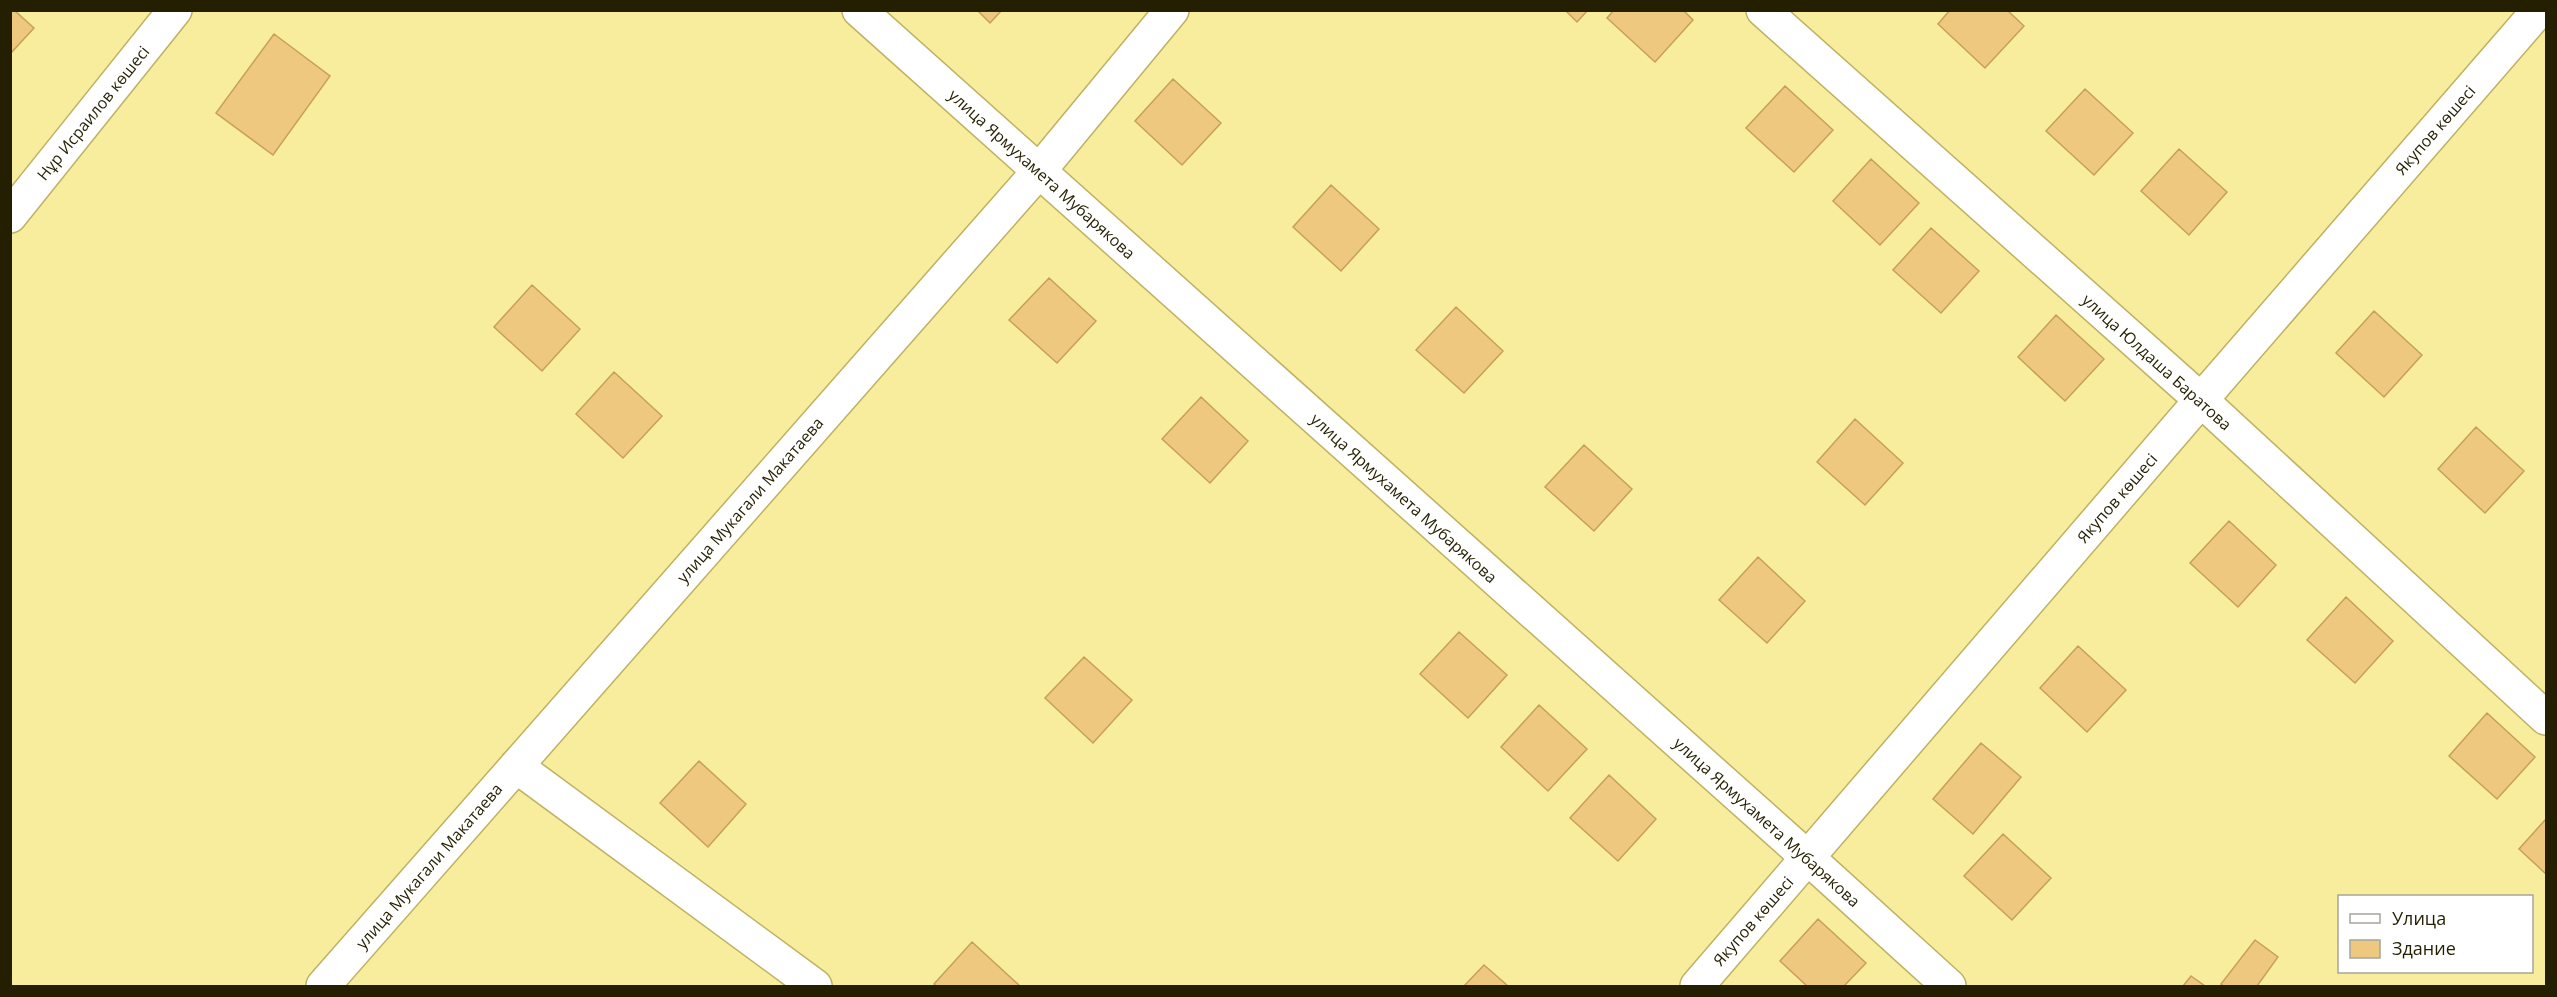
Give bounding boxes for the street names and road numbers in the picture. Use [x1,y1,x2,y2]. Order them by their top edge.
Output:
street label: Нұр Исраилов көшесі [32,41,154,185]
street label: Якупов көшесі [2390,80,2480,180]
street label: улица Ярмухамета Мубарякова [944,84,1140,264]
street label: улица Юлдаша Баратова [2077,289,2237,435]
street label: улица Ярмухамета Мубарякова [1306,408,1502,588]
street label: улица Мукагали Макатаева [672,412,828,588]
street label: Якупов көшесі [2072,448,2162,548]
street label: улица Ярмухамета Мубарякова [1669,732,1865,912]
street label: улица Мукагали Макатаева [351,778,507,954]
street label: Якупов көшесі [1708,871,1798,971]

